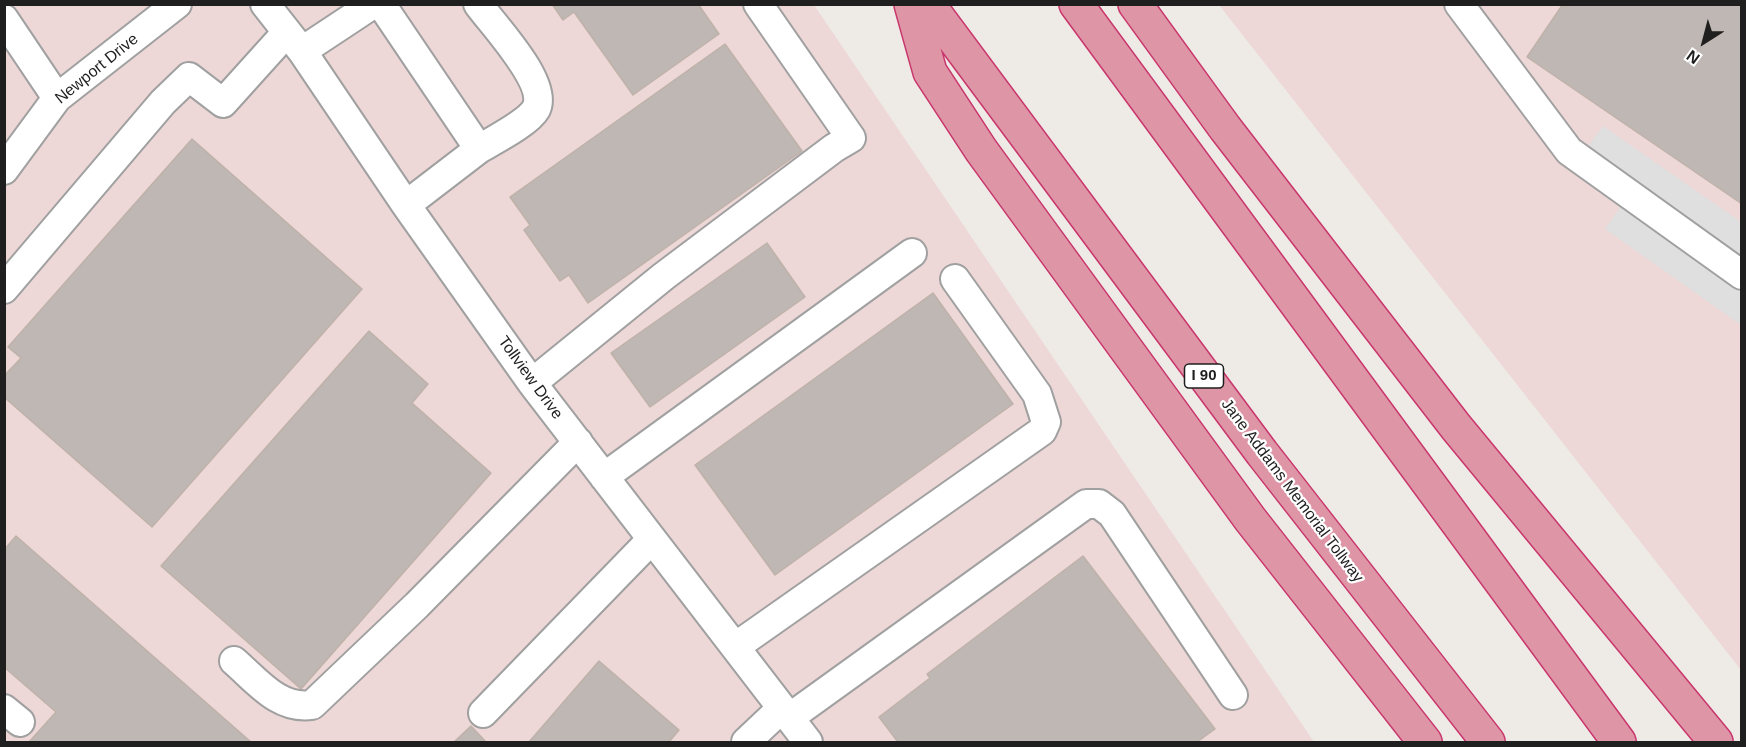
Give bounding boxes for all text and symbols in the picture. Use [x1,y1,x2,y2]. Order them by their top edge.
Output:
north arrow [1674,12,1734,72]
street label: Newport Drive [52,30,142,108]
text: N [1683,47,1703,67]
street label: Tollview Drive [493,333,567,423]
road number: I 90 [1184,364,1224,388]
street label: Jane Addams Memorial Tollway [1217,395,1367,587]

